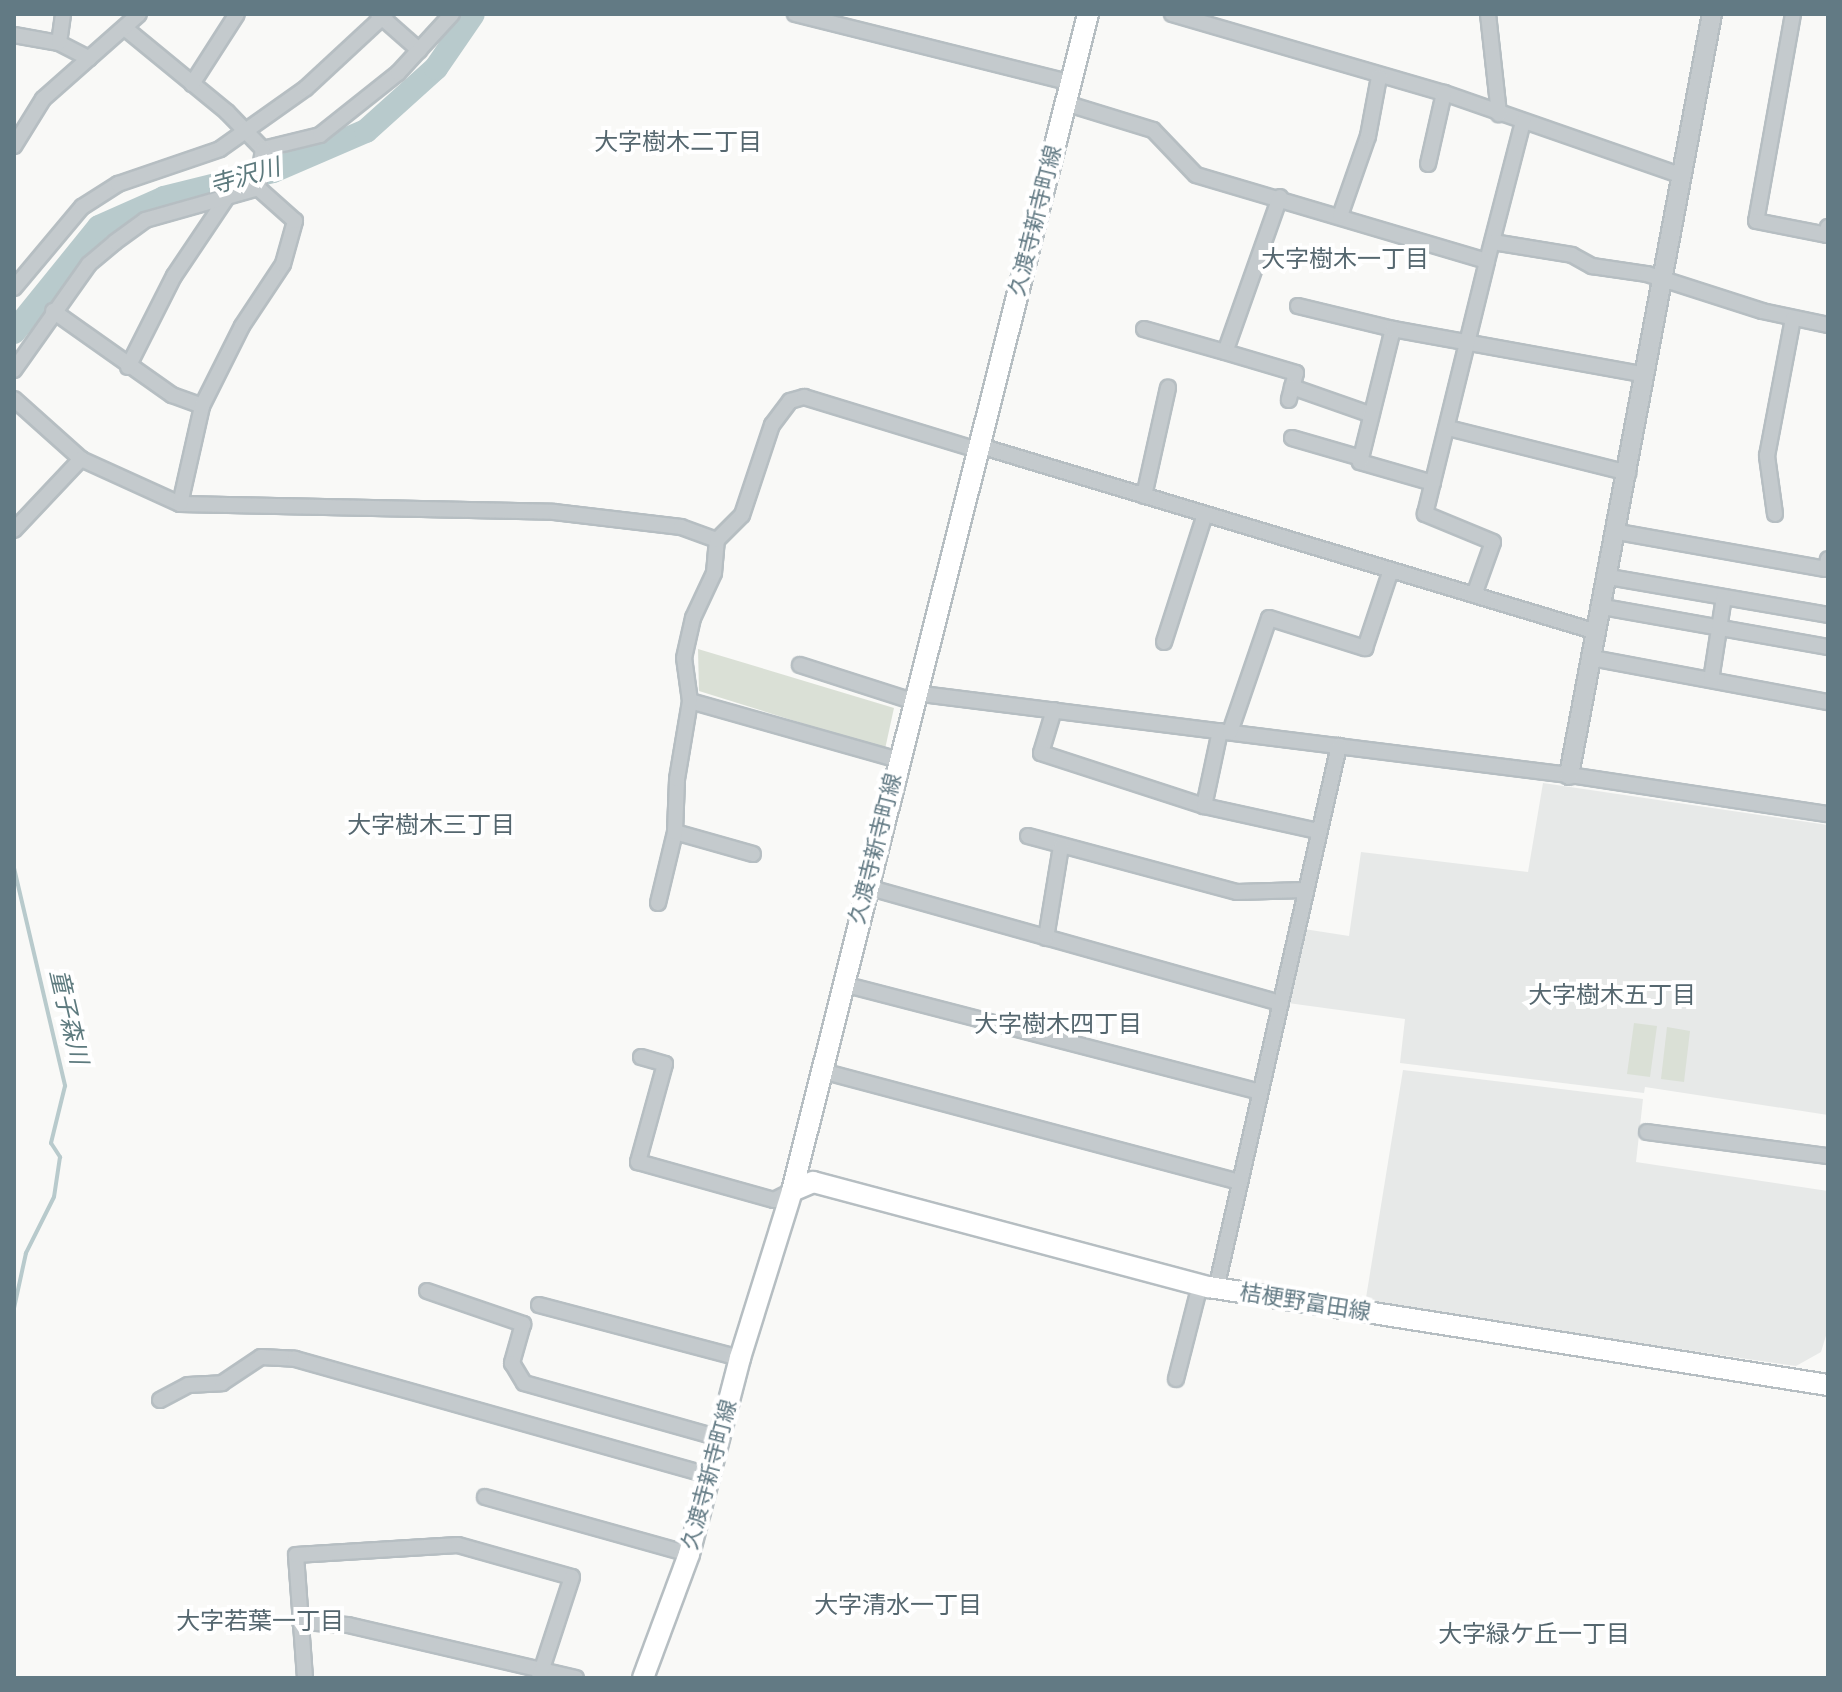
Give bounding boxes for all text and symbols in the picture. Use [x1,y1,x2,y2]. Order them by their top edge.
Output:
district label: 大字樹木二丁目 [594,129,762,157]
street label: 久渡寺新寺町線 [1005,143,1067,299]
water label: 寺沢川 [206,153,284,201]
district label: 大字樹木一丁目 [1261,246,1429,274]
street label: 久渡寺新寺町線 [845,771,907,927]
district label: 大字樹木三丁目 [347,812,515,840]
water label: 童子森川 [43,967,93,1067]
district label: 大字樹木五丁目 [1528,982,1696,1010]
district label: 大字樹木四丁目 [974,1011,1142,1039]
street label: 桔梗野富田線 [1238,1280,1372,1326]
street label: 久渡寺新寺町線 [677,1397,743,1553]
district label: 大字清水一丁目 [814,1592,982,1620]
district label: 大字若葉一丁目 [176,1608,344,1636]
district label: 大字緑ケ丘一丁目 [1438,1621,1630,1649]

